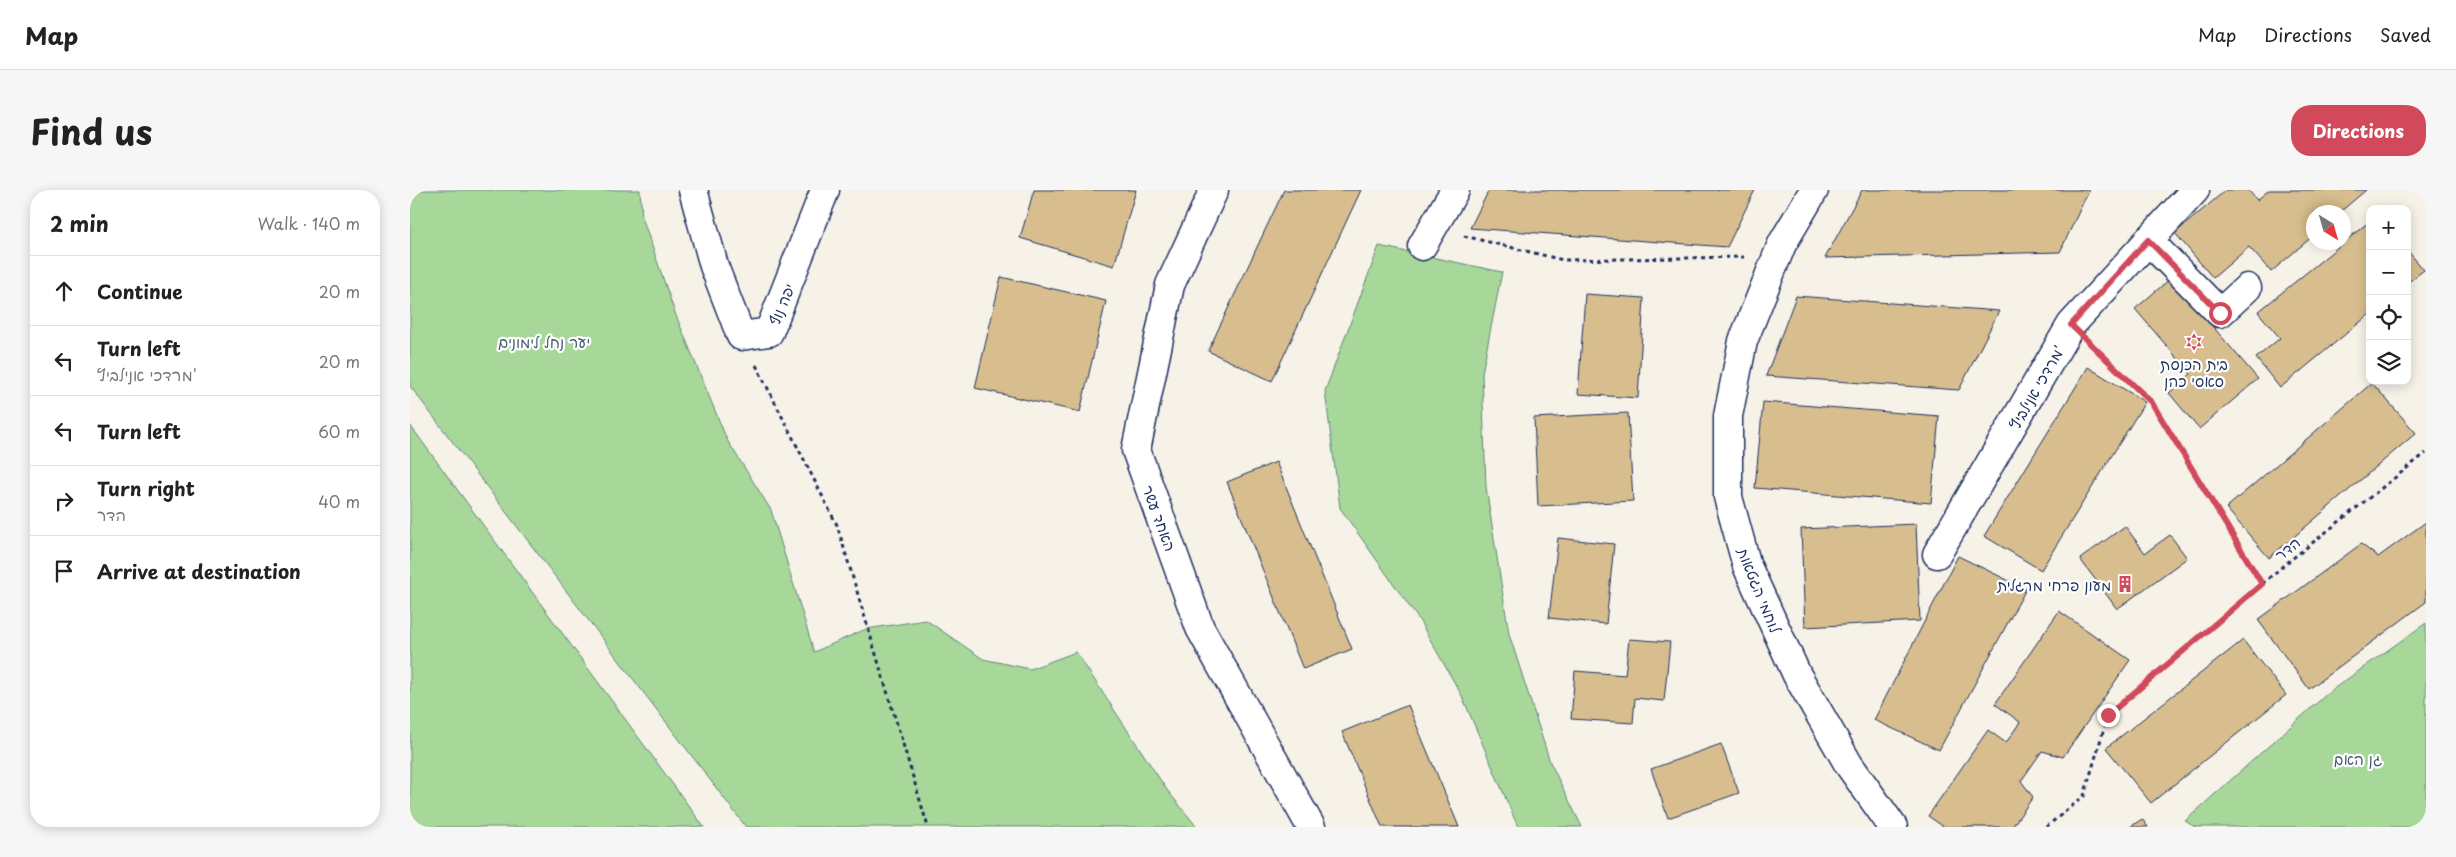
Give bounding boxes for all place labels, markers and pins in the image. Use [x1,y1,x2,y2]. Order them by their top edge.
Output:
synagogue icon: בית הכנסת סאסי כהן [2184,332,2204,352]
place label: בית הכנסת סאסי כהן [2160,352,2228,392]
place label: מעון פרחי מרגלית [1996,573,2111,596]
building icon: מעון פרחי מרגלית [2115,574,2135,594]

